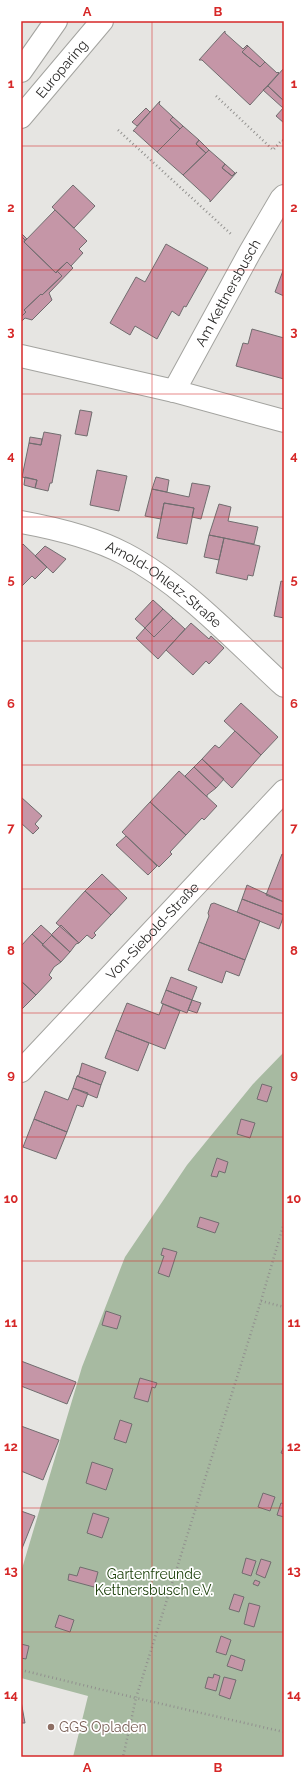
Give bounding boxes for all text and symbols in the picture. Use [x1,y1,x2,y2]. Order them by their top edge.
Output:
text: A [83,4,92,19]
text: B [214,4,223,19]
street label: Europaring [33,37,91,101]
text: 1 [8,76,15,91]
text: 1 [291,76,298,91]
text: 2 [7,200,15,215]
text: 2 [290,200,298,215]
street label: Am Kettnersbusch [192,236,264,349]
text: 3 [7,324,15,339]
text: 3 [290,324,298,339]
text: 4 [7,448,15,463]
text: 4 [290,448,298,463]
street label: Arnold-Ohletz-Straße [103,538,225,631]
text: 5 [7,572,15,587]
text: 5 [290,572,298,587]
text: 6 [7,696,15,711]
text: 6 [290,696,298,711]
text: 7 [7,820,15,835]
text: 7 [290,820,298,835]
street label: Von-Siebold-Straße [103,879,202,983]
text: 8 [7,943,15,958]
text: 8 [290,943,298,958]
text: 9 [7,1067,15,1082]
text: 9 [290,1067,298,1082]
text: 10 [4,1191,18,1206]
text: 10 [287,1191,301,1206]
text: 11 [5,1315,18,1330]
text: 11 [288,1315,301,1330]
text: 12 [4,1439,18,1454]
text: 12 [287,1439,301,1454]
text: 13 [4,1563,18,1578]
text: 13 [287,1563,301,1578]
park label: Gartenfreunde Kettnersbusch e.V. [95,1566,213,1598]
text: 14 [4,1687,18,1702]
text: 14 [287,1687,301,1702]
place label: GGS Opladen [59,1719,147,1735]
marker: GGS Opladen [46,1722,56,1732]
text: A [83,1760,92,1775]
text: B [214,1760,223,1775]

